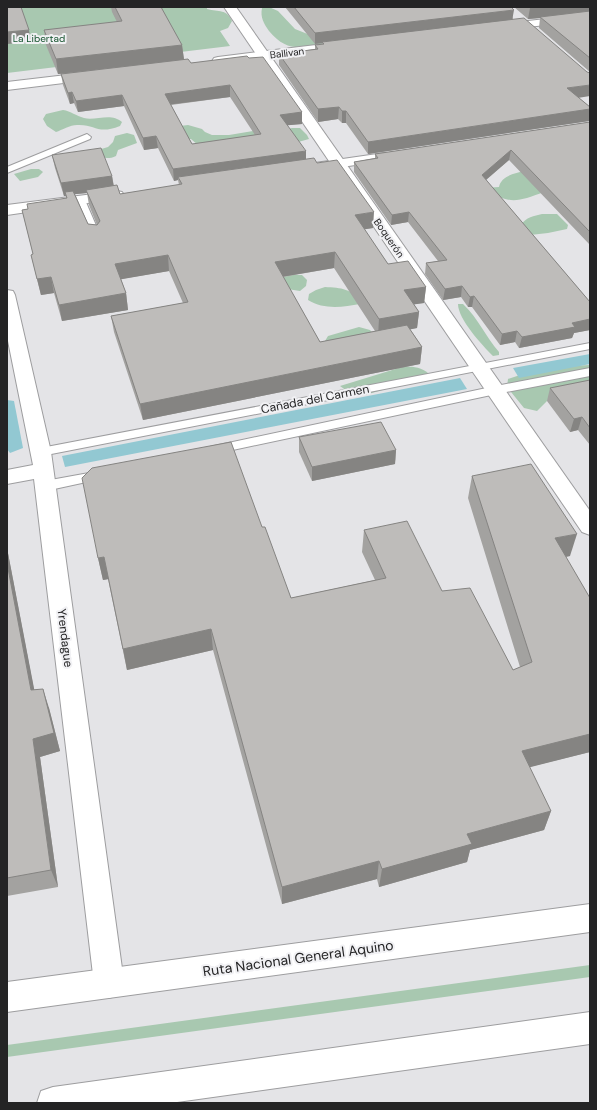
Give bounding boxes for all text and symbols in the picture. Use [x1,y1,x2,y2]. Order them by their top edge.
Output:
park label: La Libertad [13,32,65,45]
street label: Ballivan [269,44,305,62]
street label: Boquerón [371,216,407,260]
street label: Cañada del Carmen [259,381,371,417]
street label: Yrendague [53,608,77,668]
street label: Ruta Nacional General Aquino [202,936,394,980]

